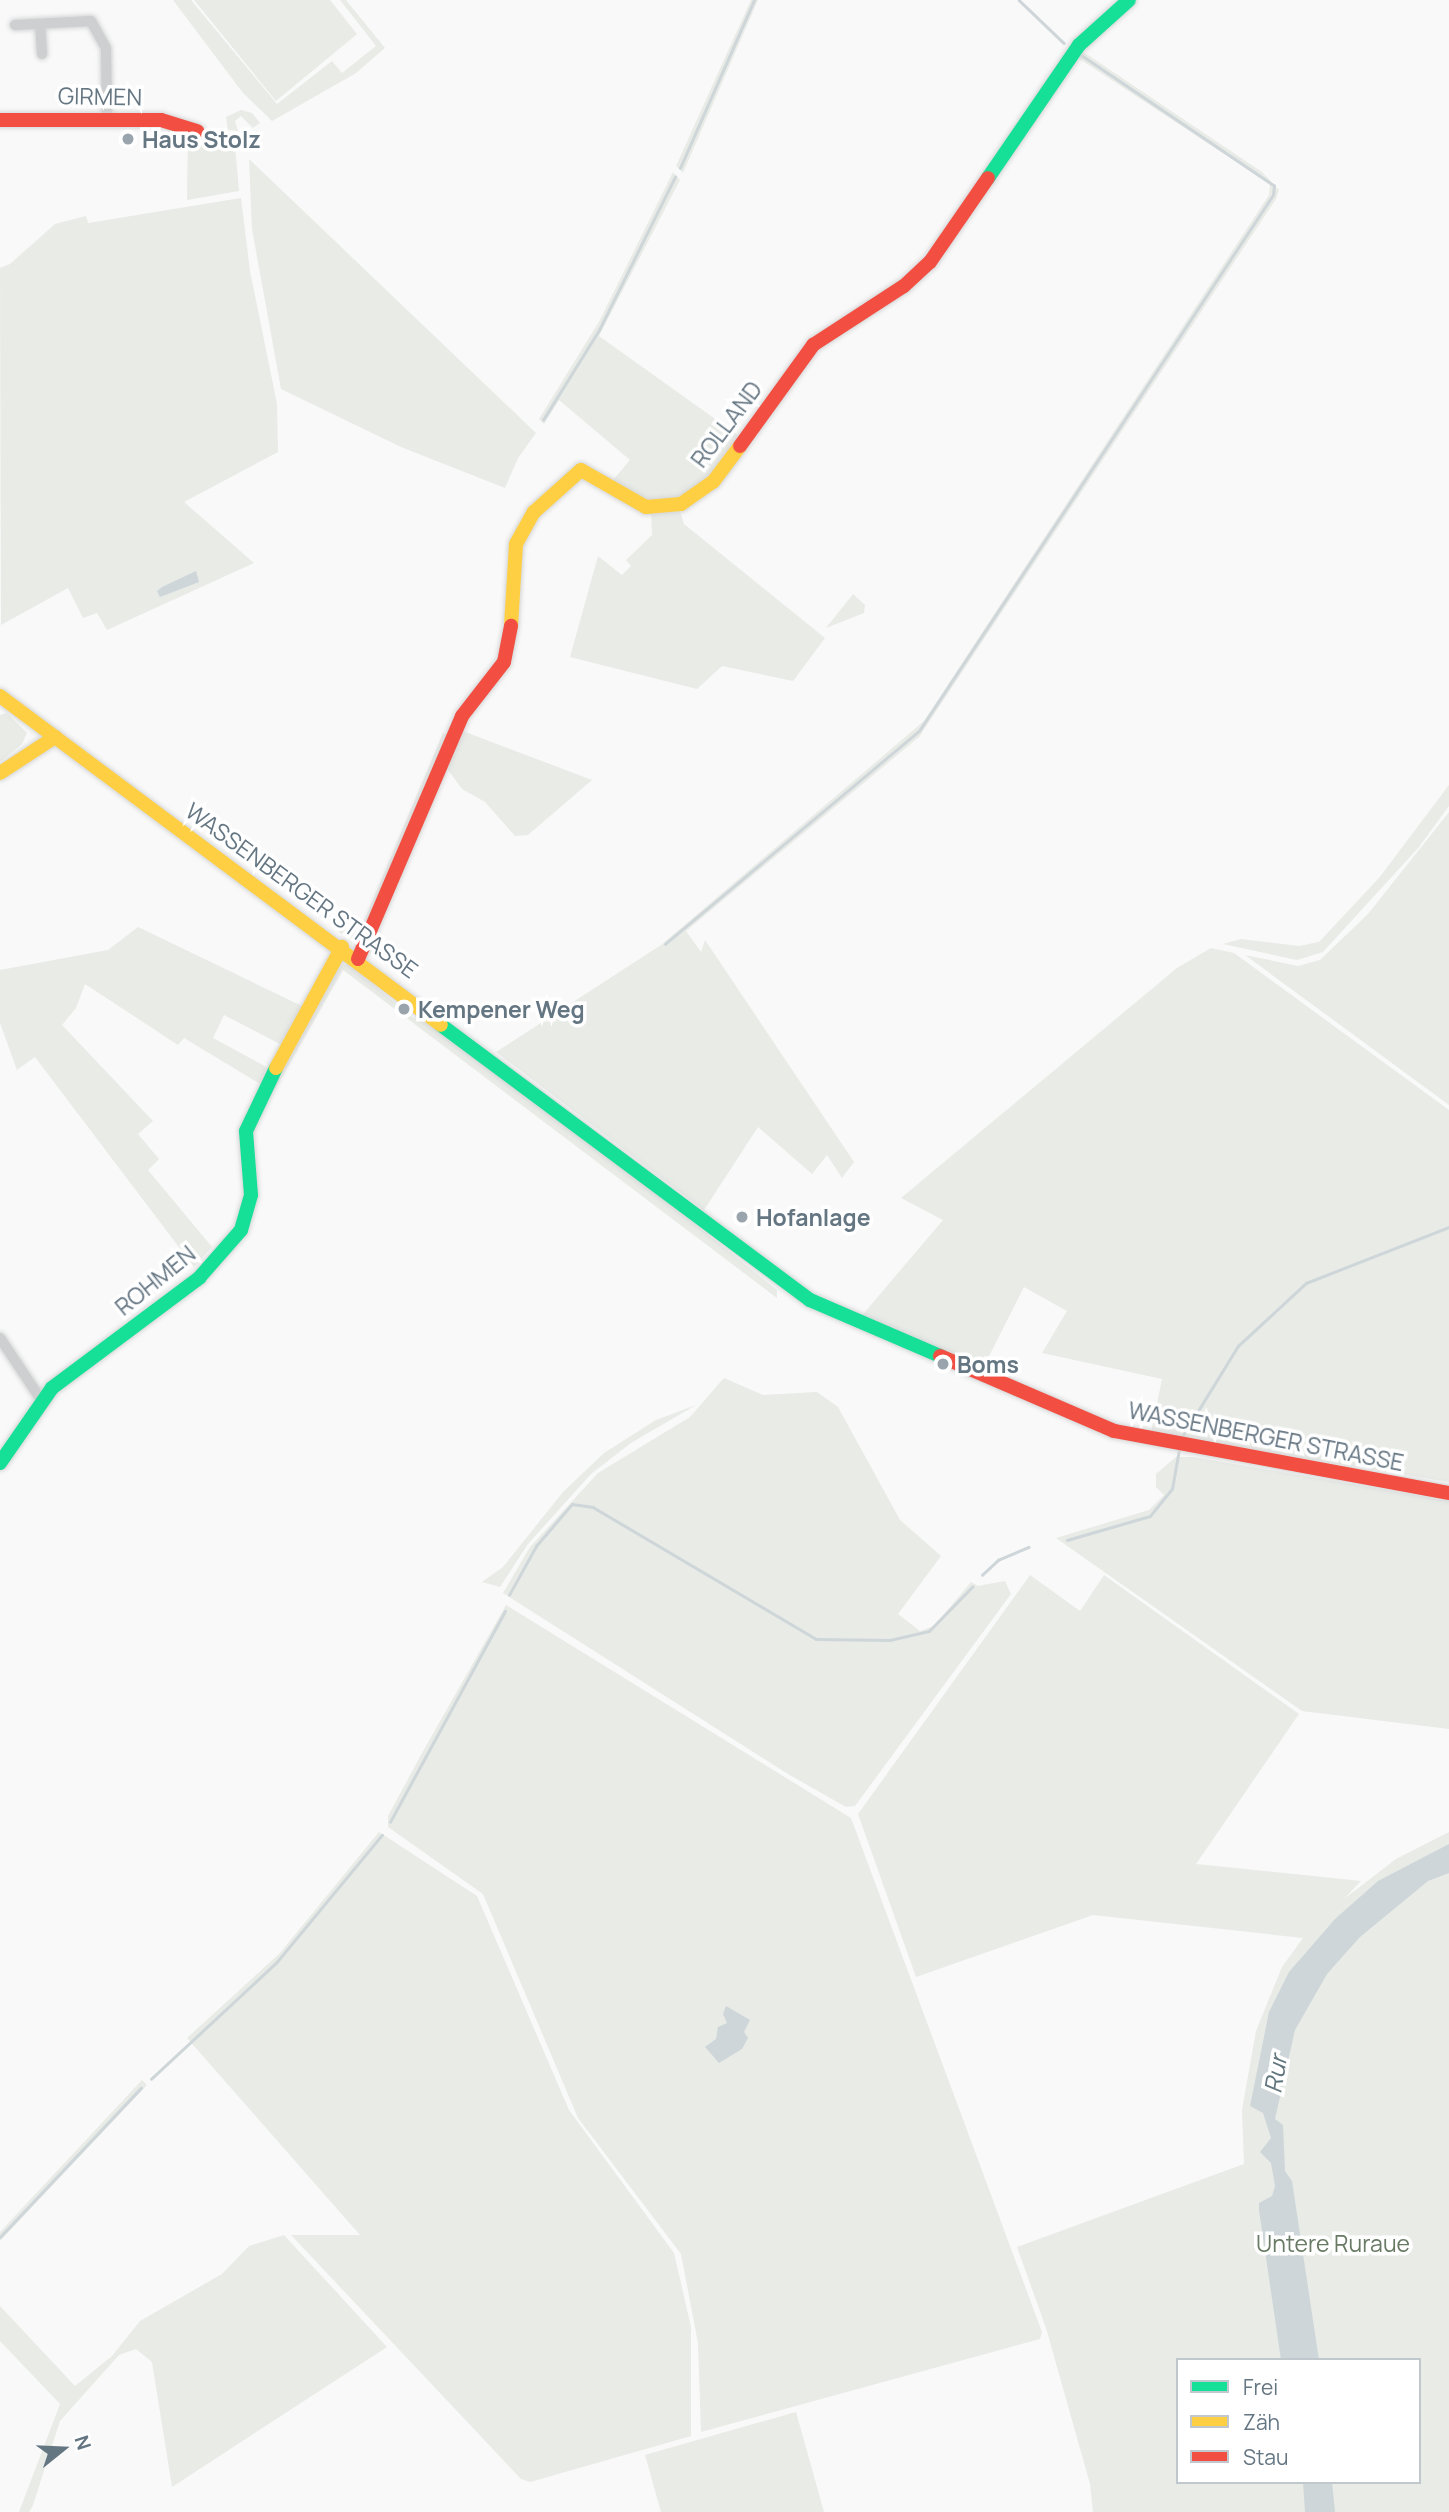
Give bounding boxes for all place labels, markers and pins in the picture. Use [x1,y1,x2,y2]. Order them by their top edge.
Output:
place label: Haus Stolz [142,125,261,153]
marker: Haus Stolz [120,131,136,147]
place label: Kempener Weg [418,995,585,1023]
marker: Kempener Weg [396,1001,412,1017]
place label: Hofanlage [756,1203,871,1231]
marker: Hofanlage [734,1209,750,1225]
place label: Boms [957,1350,1019,1378]
marker: Boms [935,1356,951,1372]

